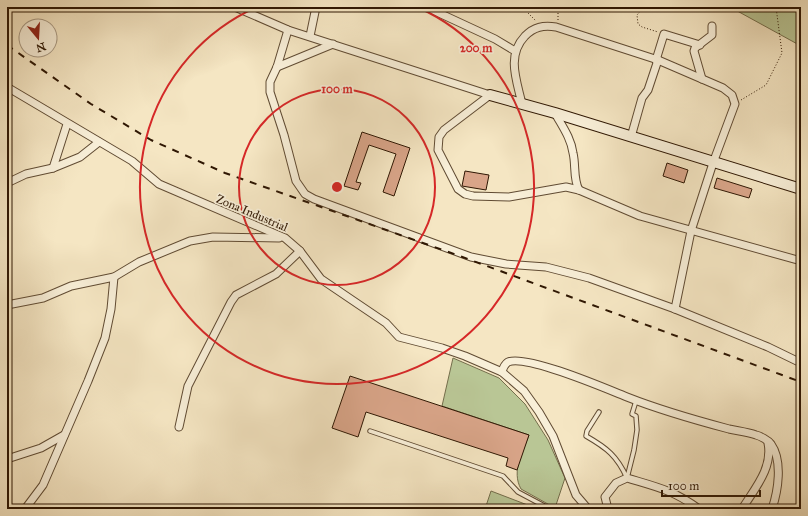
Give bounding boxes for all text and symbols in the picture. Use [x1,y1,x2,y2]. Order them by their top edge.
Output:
north arrow [18,18,58,58]
text: N [34,39,47,55]
text: 200 m [460,41,493,55]
text: 100 m [321,82,354,96]
centre of rings [330,180,344,194]
street label: Zona Industrial [214,192,291,235]
scale bar [662,472,760,498]
text: 100 m [668,479,699,493]

